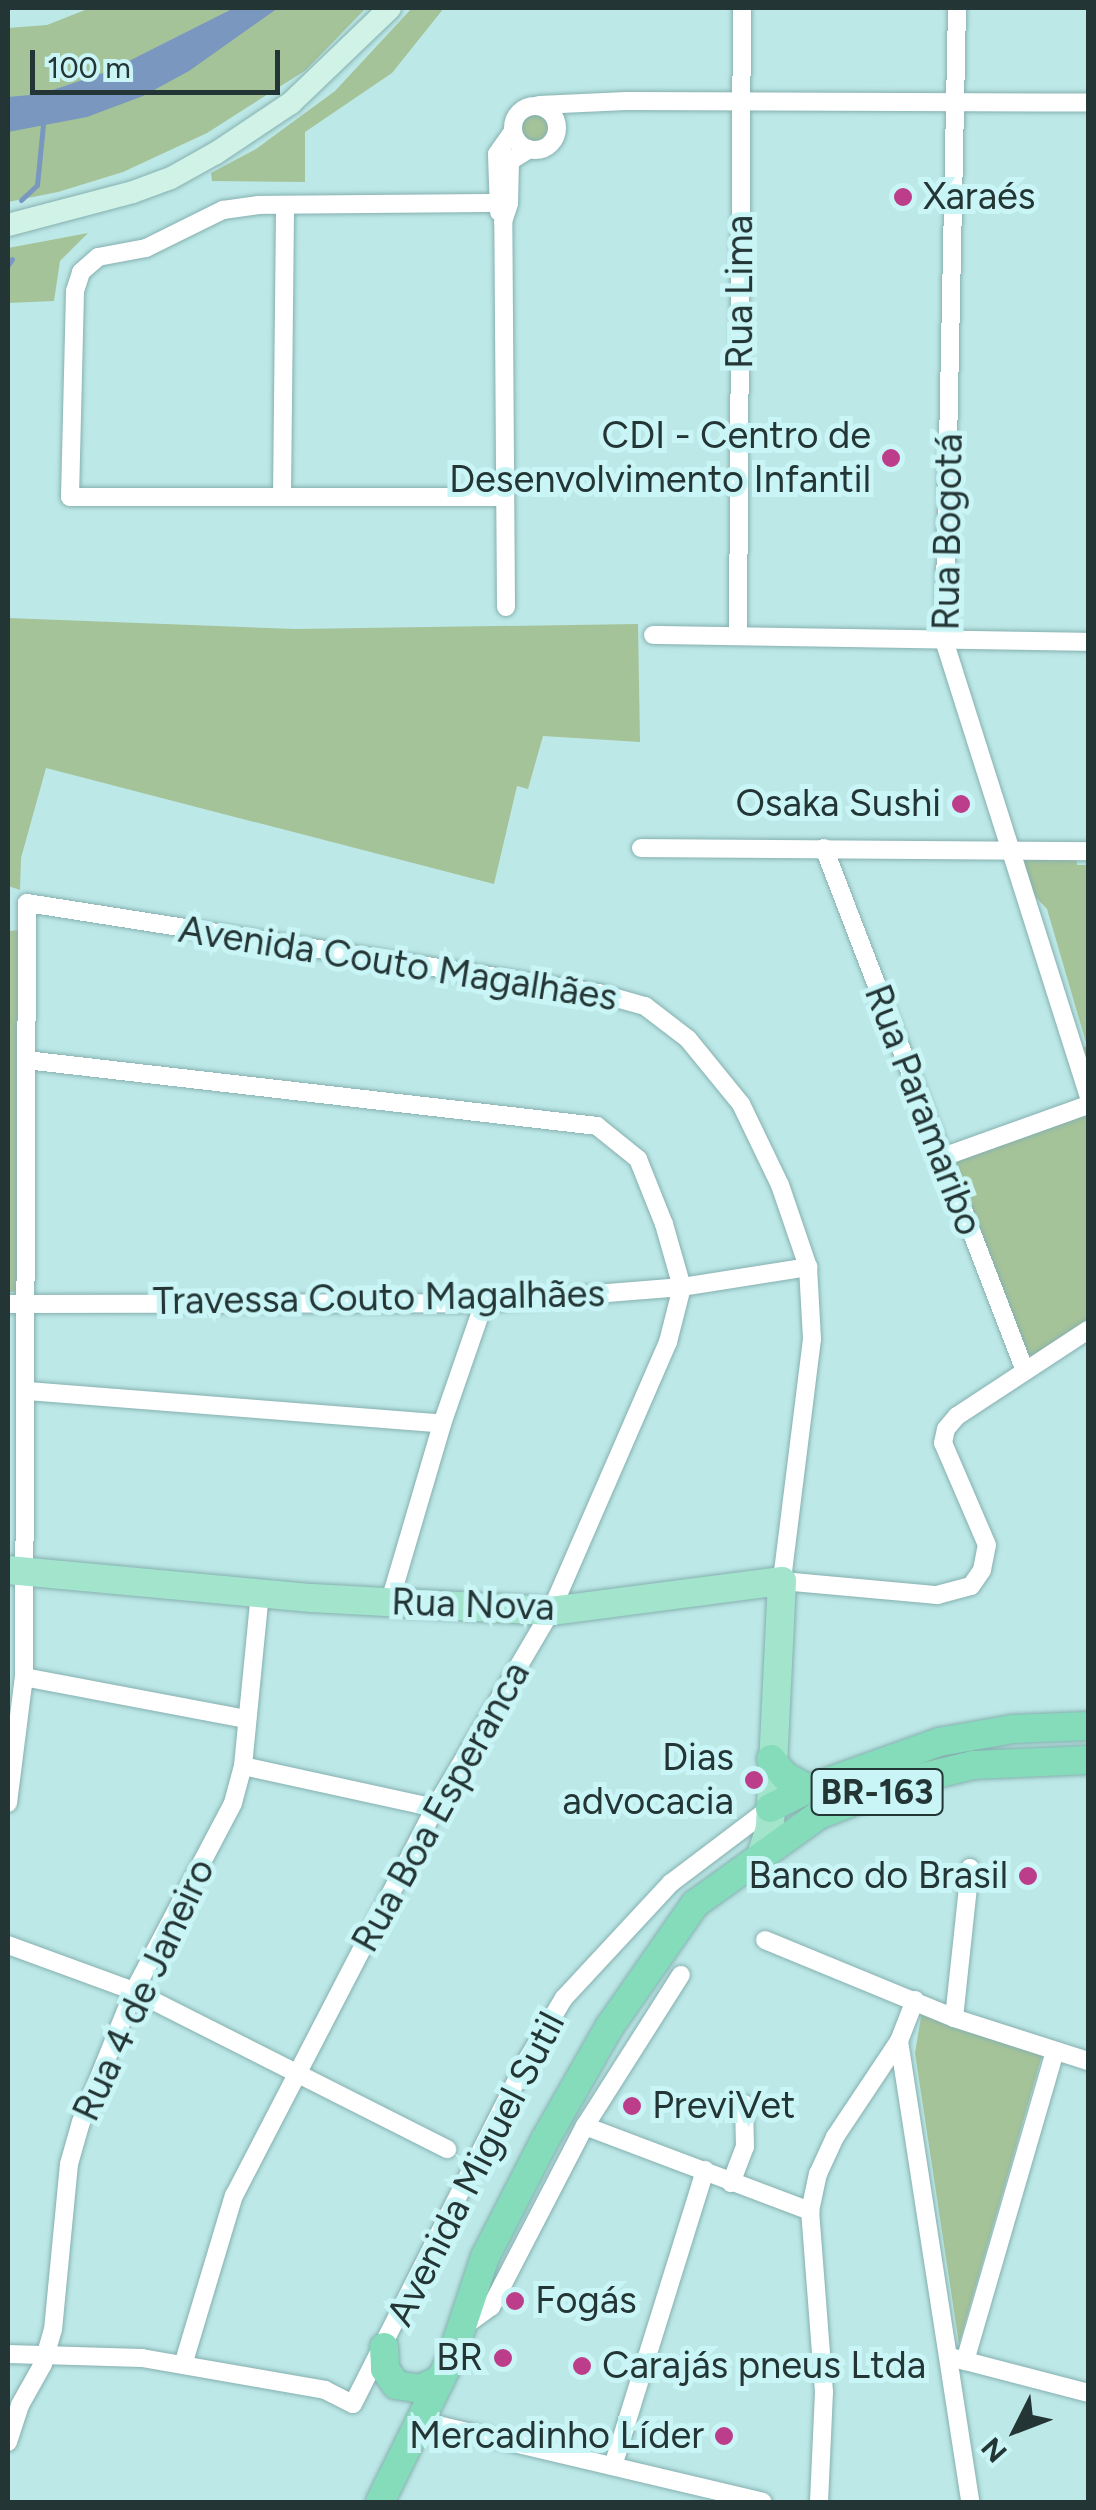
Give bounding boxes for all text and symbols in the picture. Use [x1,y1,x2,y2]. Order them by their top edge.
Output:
scale bar [35,30,285,92]
text: 100 m [47,49,131,86]
place label: Xaraés [923,174,1036,220]
marker: Xaraés [892,186,914,208]
street label: Rua Lima [717,215,763,369]
place label: CDI - Centro de Desenvolvimento Infantil [449,413,871,502]
street label: Rua Bogotá [923,433,973,631]
marker: CDI - Centro de Desenvolvimento Infantil [880,447,902,469]
place label: Osaka Sushi [735,781,941,827]
marker: Osaka Sushi [950,793,972,815]
street label: Avenida Couto Magalhães [176,907,620,1021]
street label: Rua Paramaribo [854,978,992,1242]
street label: Travessa Couto Magalhães [152,1271,606,1325]
street label: Rua Nova [391,1579,555,1631]
street label: Rua Boa Esperanca [342,1654,540,1960]
place label: Dias advocacia [562,1735,734,1825]
road number: BR-163 [810,1762,944,1822]
marker: Dias advocacia [743,1769,765,1791]
street label: Rua 4 de Janeiro [63,1852,225,2128]
place label: Banco do Brasil [748,1853,1008,1899]
marker: Banco do Brasil [1017,1865,1039,1887]
street label: Avenida Miguel Sutil [377,2005,575,2333]
place label: PreviVet [652,2083,795,2129]
marker: PreviVet [621,2095,643,2117]
place label: Fogás [535,2278,637,2324]
marker: Fogás [504,2290,526,2312]
place label: BR [436,2335,483,2381]
place label: Carajás pneus Ltda [602,2343,926,2389]
marker: BR [492,2347,514,2369]
marker: Carajás pneus Ltda [571,2355,593,2377]
north arrow [966,2380,1066,2480]
place label: Mercadinho Líder [409,2413,704,2459]
marker: Mercadinho Líder [713,2425,735,2447]
text: N [974,2431,1014,2469]

